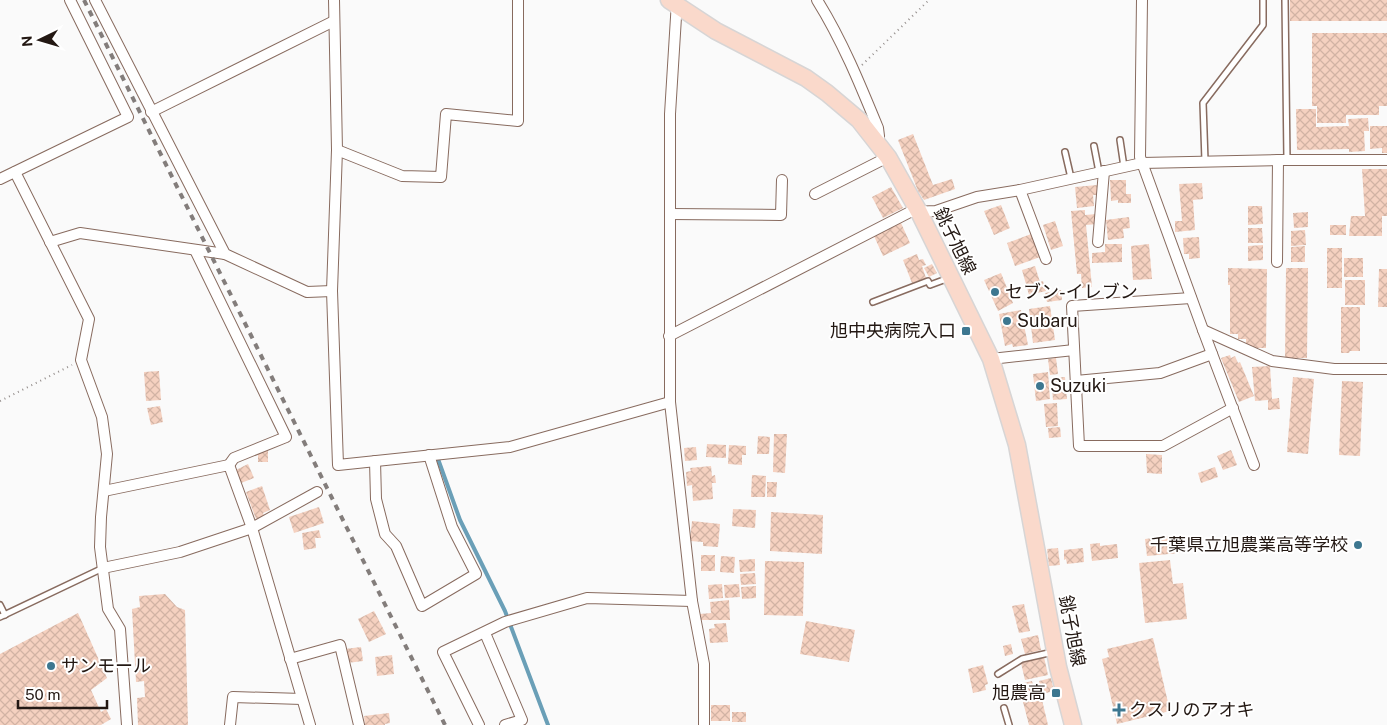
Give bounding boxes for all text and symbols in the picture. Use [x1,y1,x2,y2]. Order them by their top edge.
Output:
north arrow [15,15,65,65]
text: N [19,35,35,47]
street label: 銚子旭線 [930,204,981,278]
place label: セブン-イレブン [1005,281,1138,302]
marker: セブン-イレブン [989,286,1001,298]
place label: Subaru [1017,310,1078,331]
marker: Subaru [1001,315,1013,327]
place label: 旭中央病院入口 [830,320,956,341]
marker: 旭中央病院入口 [960,325,972,337]
place label: Suzuki [1050,375,1106,396]
marker: Suzuki [1034,380,1046,392]
place label: 千葉県立旭農業高等学校 [1150,534,1348,555]
marker: 千葉県立旭農業高等学校 [1352,539,1364,551]
street label: 銚子旭線 [1055,594,1090,668]
place label: サンモール [61,655,151,676]
marker: サンモール [45,660,57,672]
scale bar [18,678,106,710]
place label: 旭農高 [992,682,1046,703]
text: 50 m [25,686,60,703]
marker: 旭農高 [1050,687,1062,699]
place label: クスリのアオキ [1129,699,1254,720]
marker: クスリのアオキ [1113,704,1125,716]

